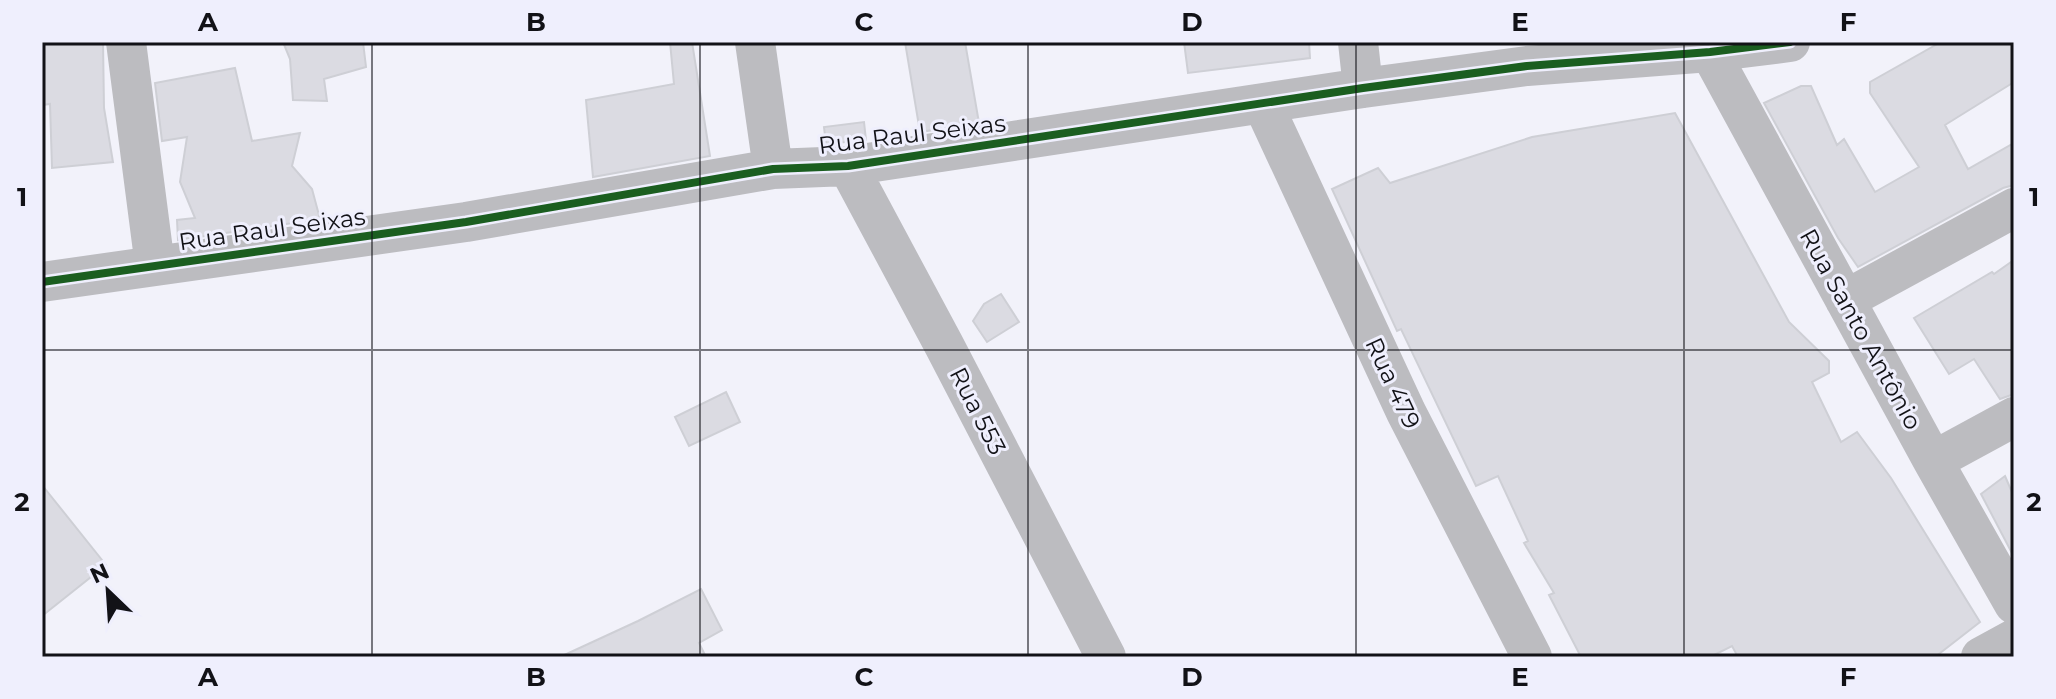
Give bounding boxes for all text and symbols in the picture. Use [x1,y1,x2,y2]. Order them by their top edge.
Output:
text: A [197,6,219,38]
text: B [526,6,546,38]
text: C [855,6,874,38]
text: D [1181,6,1203,38]
text: E [1511,6,1529,38]
text: F [1840,6,1856,38]
street label: Rua Raul Seixas [817,108,1007,160]
text: 1 [17,181,27,213]
text: 1 [2029,181,2039,213]
street label: Rua Raul Seixas [177,202,367,256]
street label: Rua Santo Antônio [1794,223,1928,435]
street label: Rua 479 [1359,333,1427,433]
street label: Rua 553 [944,362,1012,460]
text: 2 [14,486,30,518]
text: 2 [2026,486,2042,518]
north arrow [68,551,148,631]
text: N [86,557,114,589]
text: A [197,661,219,693]
text: B [526,661,546,693]
text: C [855,661,874,693]
text: D [1181,661,1203,693]
text: E [1511,661,1529,693]
text: F [1840,661,1856,693]

